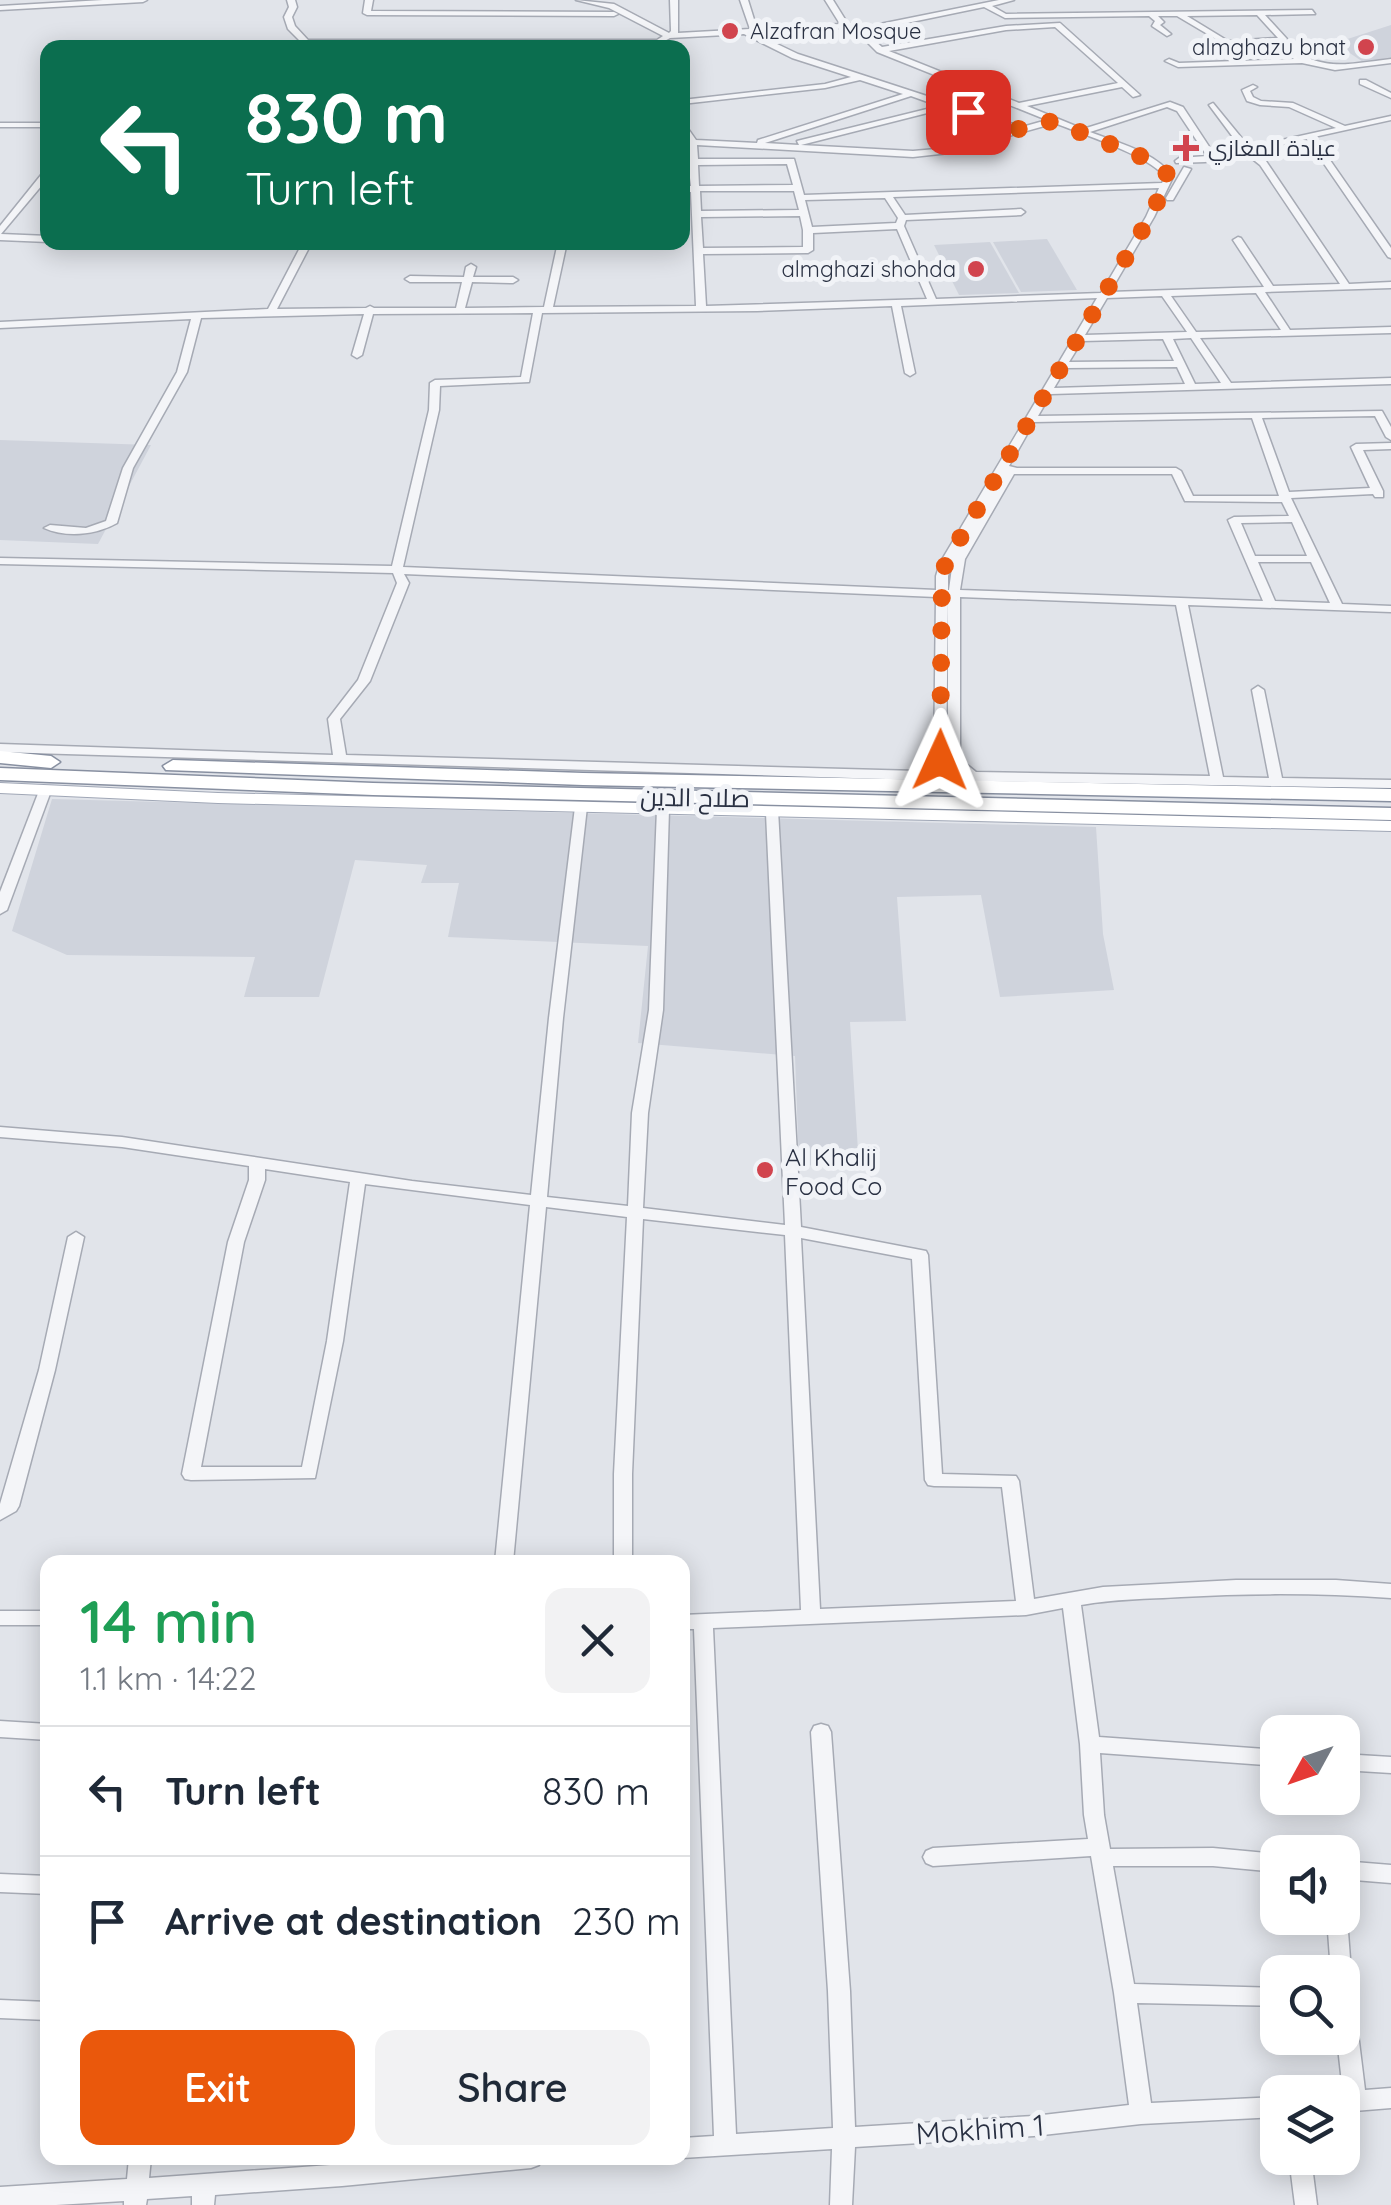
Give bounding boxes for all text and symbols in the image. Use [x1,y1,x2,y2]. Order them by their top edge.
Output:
place label: Alzafran Mosque [750,17,921,45]
marker: Alzafran Mosque [719,20,741,42]
place label: almghazu bnat [1192,33,1346,61]
marker: almghazu bnat [1355,36,1377,58]
pin [926,70,1011,155]
text: 830 m [245,73,448,161]
icon: left [80,80,210,210]
icon: arrive [941,85,996,140]
place label: عيادة المغازي [1208,134,1336,165]
marker: عيادة المغازي [1173,135,1199,161]
text: Turn left [245,160,415,216]
place label: almghazi shohda [781,255,956,283]
marker: almghazi shohda [965,258,987,280]
position arrow [888,708,992,812]
street label: صلاح الدين [640,781,750,815]
place label: Al Khalij Food Co [785,1141,882,1201]
marker: Al Khalij Food Co [754,1159,776,1181]
text: 14 min [80,1583,258,1658]
button: close [545,1588,650,1693]
text: 1.1 km · 14:22 [80,1658,257,1698]
north arrow [1260,1715,1360,1815]
map controls [1260,1715,1360,2175]
icon: left [80,1764,135,1819]
text: Turn left [165,1767,321,1815]
text: 830 m [542,1767,650,1815]
button: sound [1260,1835,1360,1935]
icon: arrive [80,1894,135,1949]
text: Arrive at destination [165,1897,542,1945]
text: 230 m [572,1897,681,1945]
button: search [1260,1955,1360,2055]
button: Exit [80,2030,355,2145]
button: Share [375,2030,650,2145]
button: layers [1260,2075,1360,2175]
street label: Mokhim 1 [914,2106,1046,2152]

